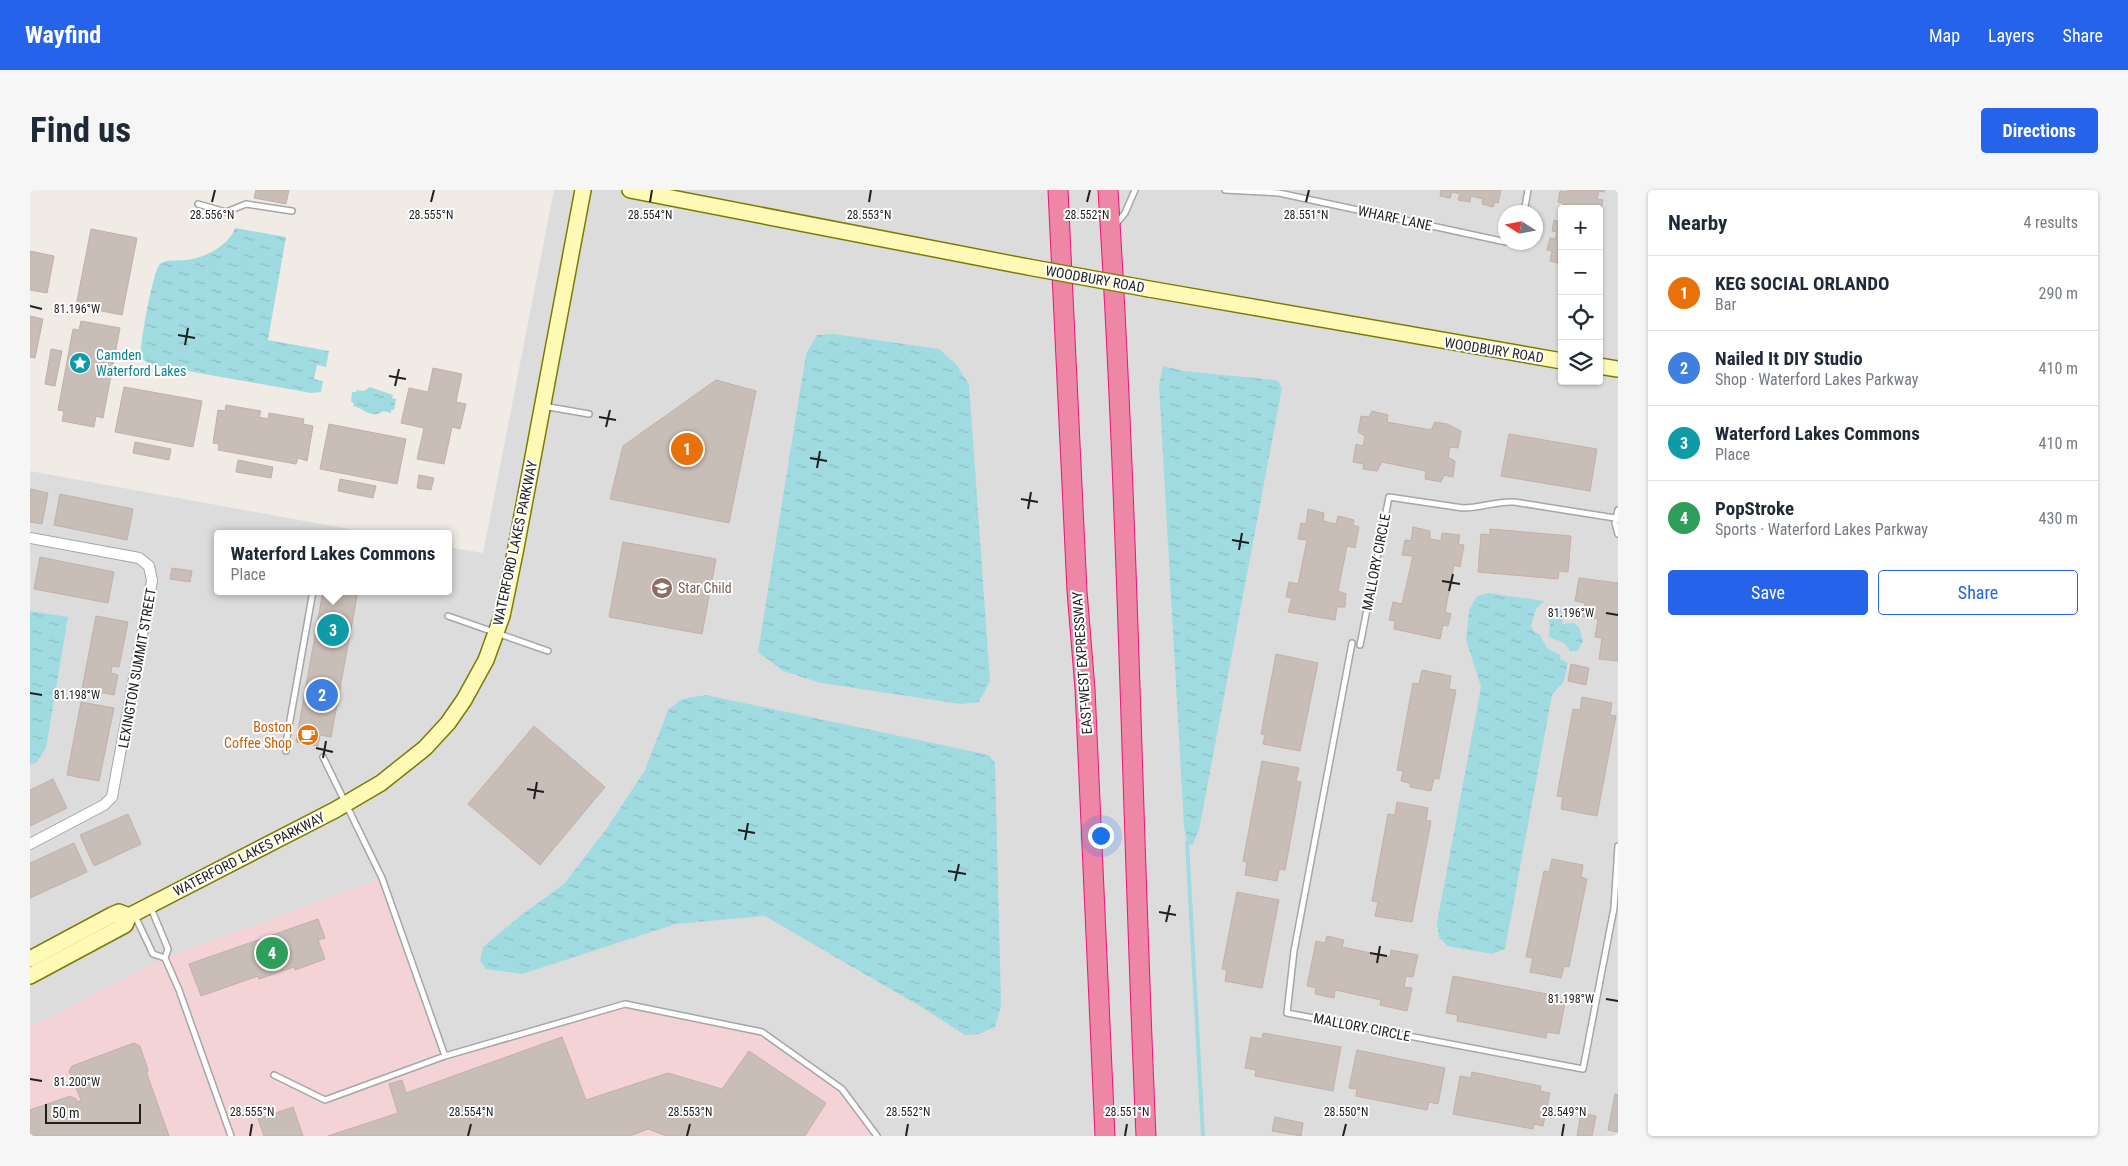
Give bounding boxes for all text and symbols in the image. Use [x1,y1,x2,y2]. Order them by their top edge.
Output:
text: Wayfind [25,21,101,49]
text: Map [1929,25,1960,46]
text: Layers [1988,25,2035,46]
text: Share [2063,25,2103,46]
button: Directions [1981,108,2098,153]
text: Find us [30,110,131,151]
street label: WHARF LANE [1356,202,1434,234]
north arrow [1498,205,1543,250]
map controls [1558,205,1603,385]
button: + [1558,205,1603,250]
text: 28.556°N [190,208,234,222]
text: 28.555°N [409,208,453,222]
text: 28.554°N [628,208,672,222]
text: 28.553°N [847,208,891,222]
text: 28.552°N [1065,208,1109,222]
text: 28.551°N [1284,208,1328,222]
text: Nearby [1668,211,1727,235]
text: 4 results [2023,213,2078,232]
button: − [1558,250,1603,295]
street label: WOODBURY ROAD [1044,262,1146,296]
text: KEG SOCIAL ORLANDO [1715,272,1889,295]
text: 1 [1680,284,1688,303]
text: 290 m [2039,284,2078,303]
button: locate [1558,295,1603,340]
text: Bar [1715,295,1736,314]
text: 81.196°W [54,302,100,316]
street label: WOODBURY ROAD [1443,334,1545,366]
button: layers [1558,340,1603,385]
place label: Camden Waterford Lakes [96,347,186,379]
text: Nailed It DIY Studio [1715,347,1863,370]
place icon: Camden Waterford Lakes [68,351,92,375]
text: 2 [1680,359,1688,378]
text: 410 m [2039,359,2078,378]
text: Shop · Waterford Lakes Parkway [1715,370,1918,389]
text: Waterford Lakes Commons [1715,422,1920,445]
pin: 1 [671,430,703,468]
text: 3 [1680,434,1688,453]
text: 410 m [2039,434,2078,453]
text: Place [1715,445,1750,464]
street label: WATERFORD LAKES PARKWAY [490,459,540,627]
text: PopStroke [1715,497,1794,520]
text: 4 [1680,509,1688,528]
text: 430 m [2039,509,2078,528]
street label: MALLORY CIRCLE [1359,512,1393,612]
text: Sports · Waterford Lakes Parkway [1715,520,1928,539]
popup [214,530,452,595]
text: Waterford Lakes Commons [231,542,435,565]
text: Place [231,565,266,584]
button: Save [1668,570,1868,615]
button: Share [1878,570,2078,615]
school or university icon: Star Child [650,576,674,600]
place label: Star Child [678,580,732,596]
street label: LEXINGTON SUMMIT STREET [115,587,159,749]
street label: EAST-WEST EXPRESSWAY [1069,590,1095,735]
text: 81.196°W [1548,606,1594,620]
pin: 3 [317,611,349,649]
pin: 2 [306,676,338,714]
text: 81.198°W [54,688,100,702]
place label: Boston Coffee Shop [224,719,292,751]
cafe icon: Boston Coffee Shop [296,723,320,747]
street label: WATERFORD LAKES PARKWAY [170,808,328,899]
your location [1088,823,1114,849]
pin: 4 [256,934,288,972]
text: 81.198°W [1548,992,1594,1006]
street label: MALLORY CIRCLE [1312,1010,1412,1044]
text: 81.200°W [54,1075,100,1089]
scale bar [45,1101,141,1124]
text: 50 m [52,1105,80,1121]
text: 28.555°N [230,1105,274,1119]
text: 28.554°N [449,1105,493,1119]
text: 28.553°N [668,1105,712,1119]
text: 28.552°N [886,1105,930,1119]
text: 28.551°N [1105,1105,1149,1119]
text: 28.550°N [1324,1105,1368,1119]
text: 28.549°N [1542,1105,1586,1119]

